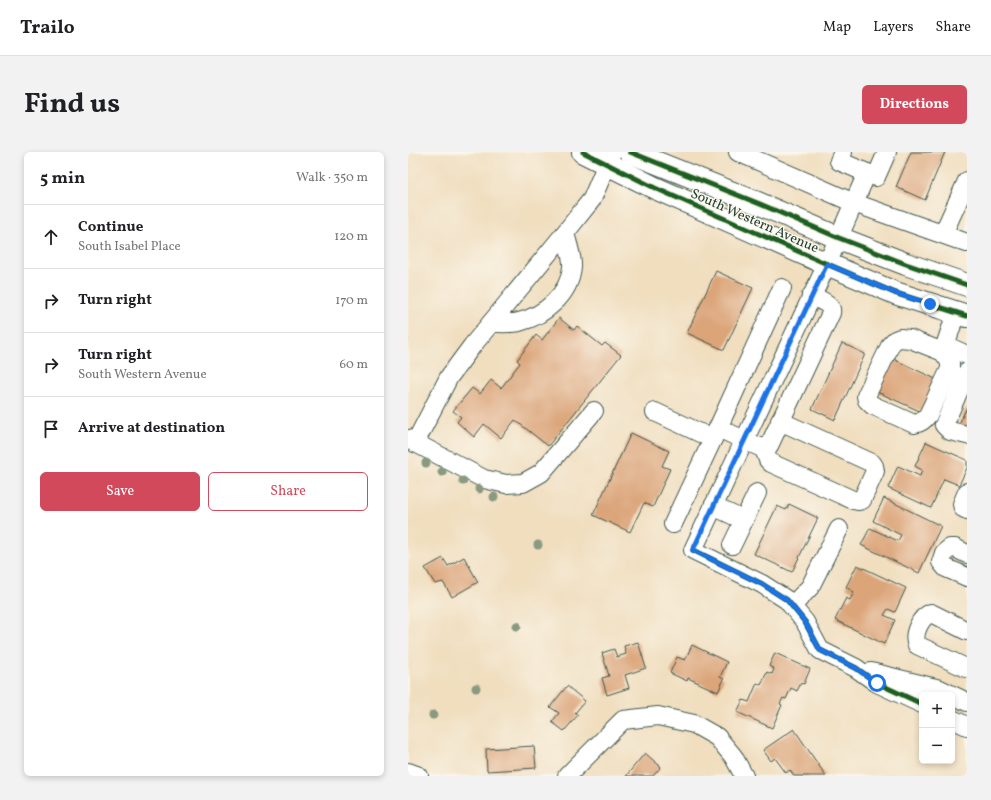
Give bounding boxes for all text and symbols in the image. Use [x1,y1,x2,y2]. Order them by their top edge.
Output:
text: Trailo [20,15,75,41]
text: Map [823,18,851,37]
text: Layers [873,18,913,37]
text: Share [935,18,971,37]
text: Find us [24,85,120,124]
button: Directions [862,85,967,124]
text: 5 min [40,167,85,190]
text: Walk · 350 m [296,169,368,187]
street label: South Western Avenue [687,185,822,258]
text: Continue [78,217,143,238]
icon: ahead [40,226,62,248]
text: 120 m [334,228,368,246]
text: South Isabel Place [78,238,181,256]
icon: right [40,290,62,312]
text: Turn right [78,290,152,311]
text: 170 m [335,292,368,310]
route end [921,295,939,313]
text: Turn right [78,345,152,366]
icon: right [40,354,62,376]
text: 60 m [340,356,368,374]
text: South Western Avenue [78,366,207,384]
icon: arrive [40,418,62,440]
text: Arrive at destination [78,418,225,439]
button: Save [40,472,200,511]
button: Share [208,472,368,511]
route start [868,674,886,692]
map controls [919,692,955,764]
button: + [919,692,955,728]
button: − [919,728,955,764]

